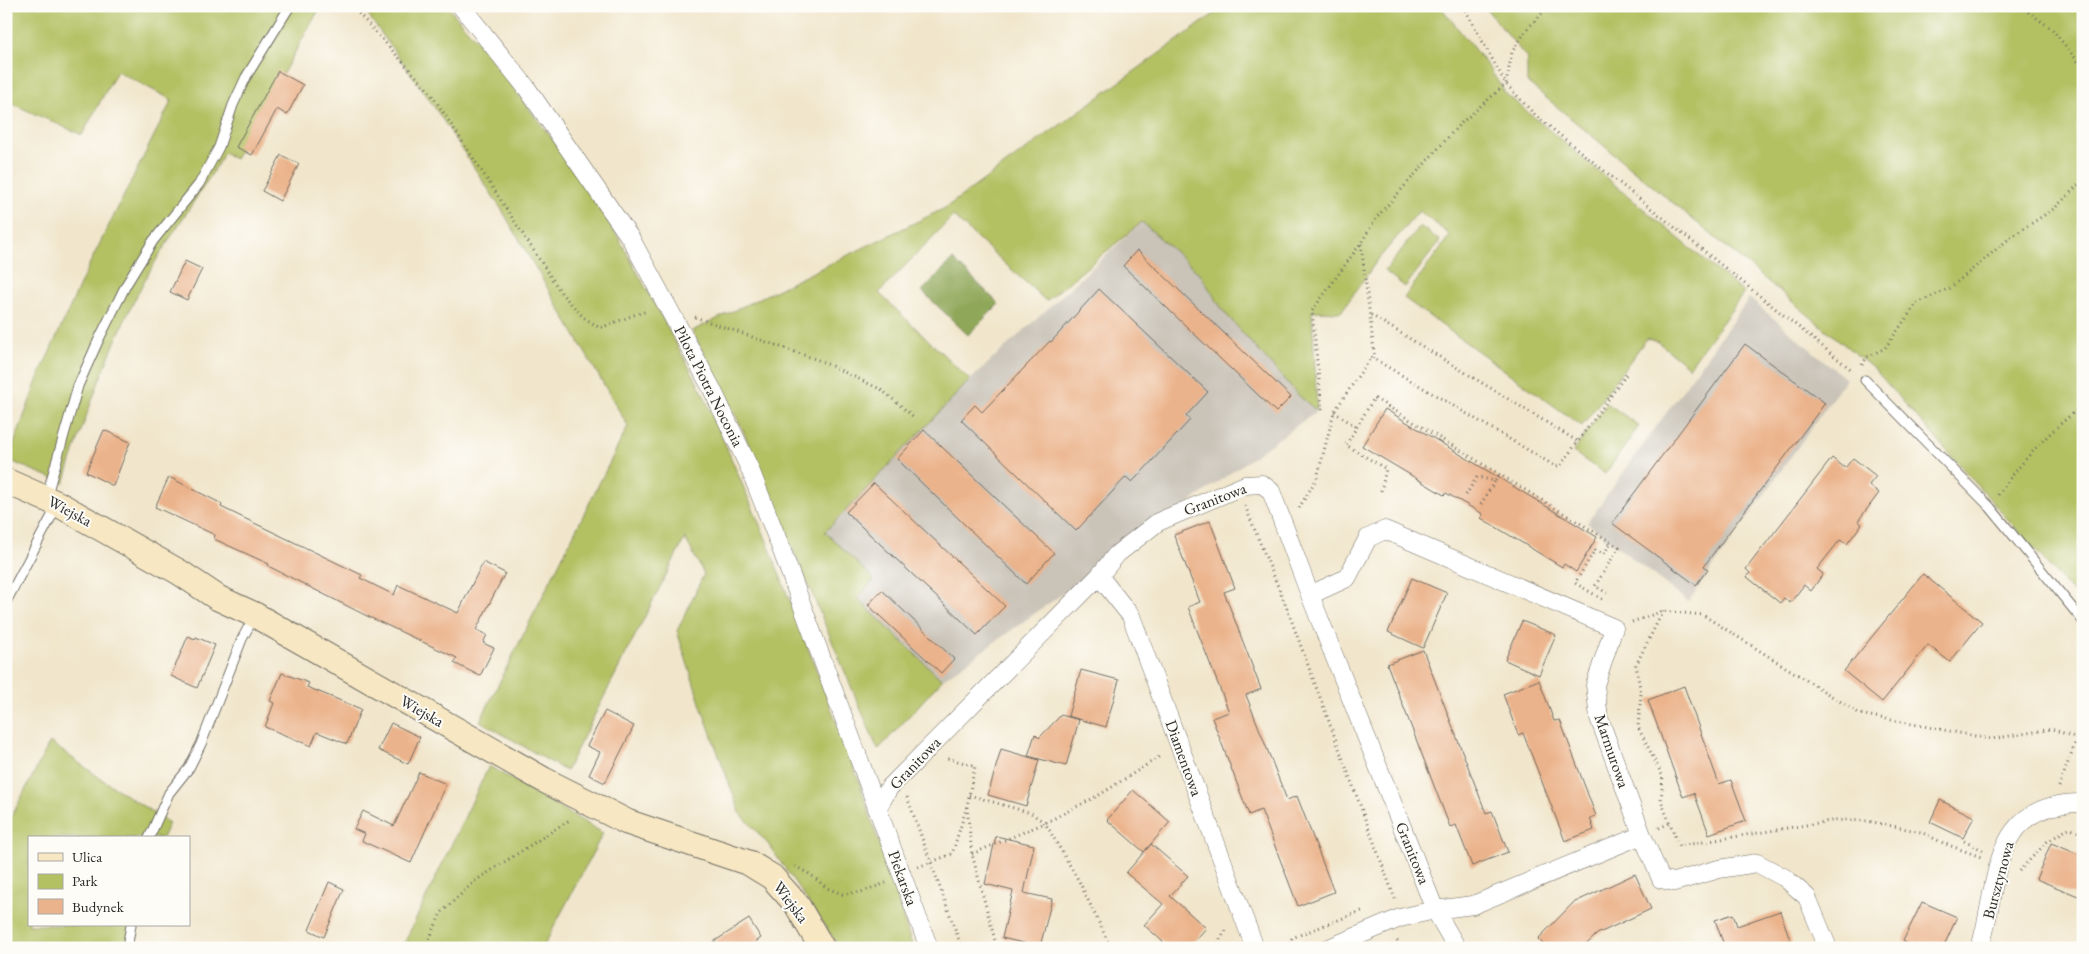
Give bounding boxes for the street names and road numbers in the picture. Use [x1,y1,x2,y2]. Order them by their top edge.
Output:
street label: Pilota Piotra Noconia [669,322,749,451]
street label: Granitowa [1181,477,1250,521]
street label: Wiejska [44,491,96,532]
street label: Wiejska [396,690,448,732]
street label: Marmurowa [1590,711,1635,791]
street label: Diamentowa [1161,717,1208,799]
street label: Granitowa [885,732,946,794]
street label: Granitowa [1391,819,1435,888]
street label: Bursztynowa [1978,838,2019,921]
street label: Piekarska [883,847,923,909]
street label: Wiejska [768,877,814,928]

